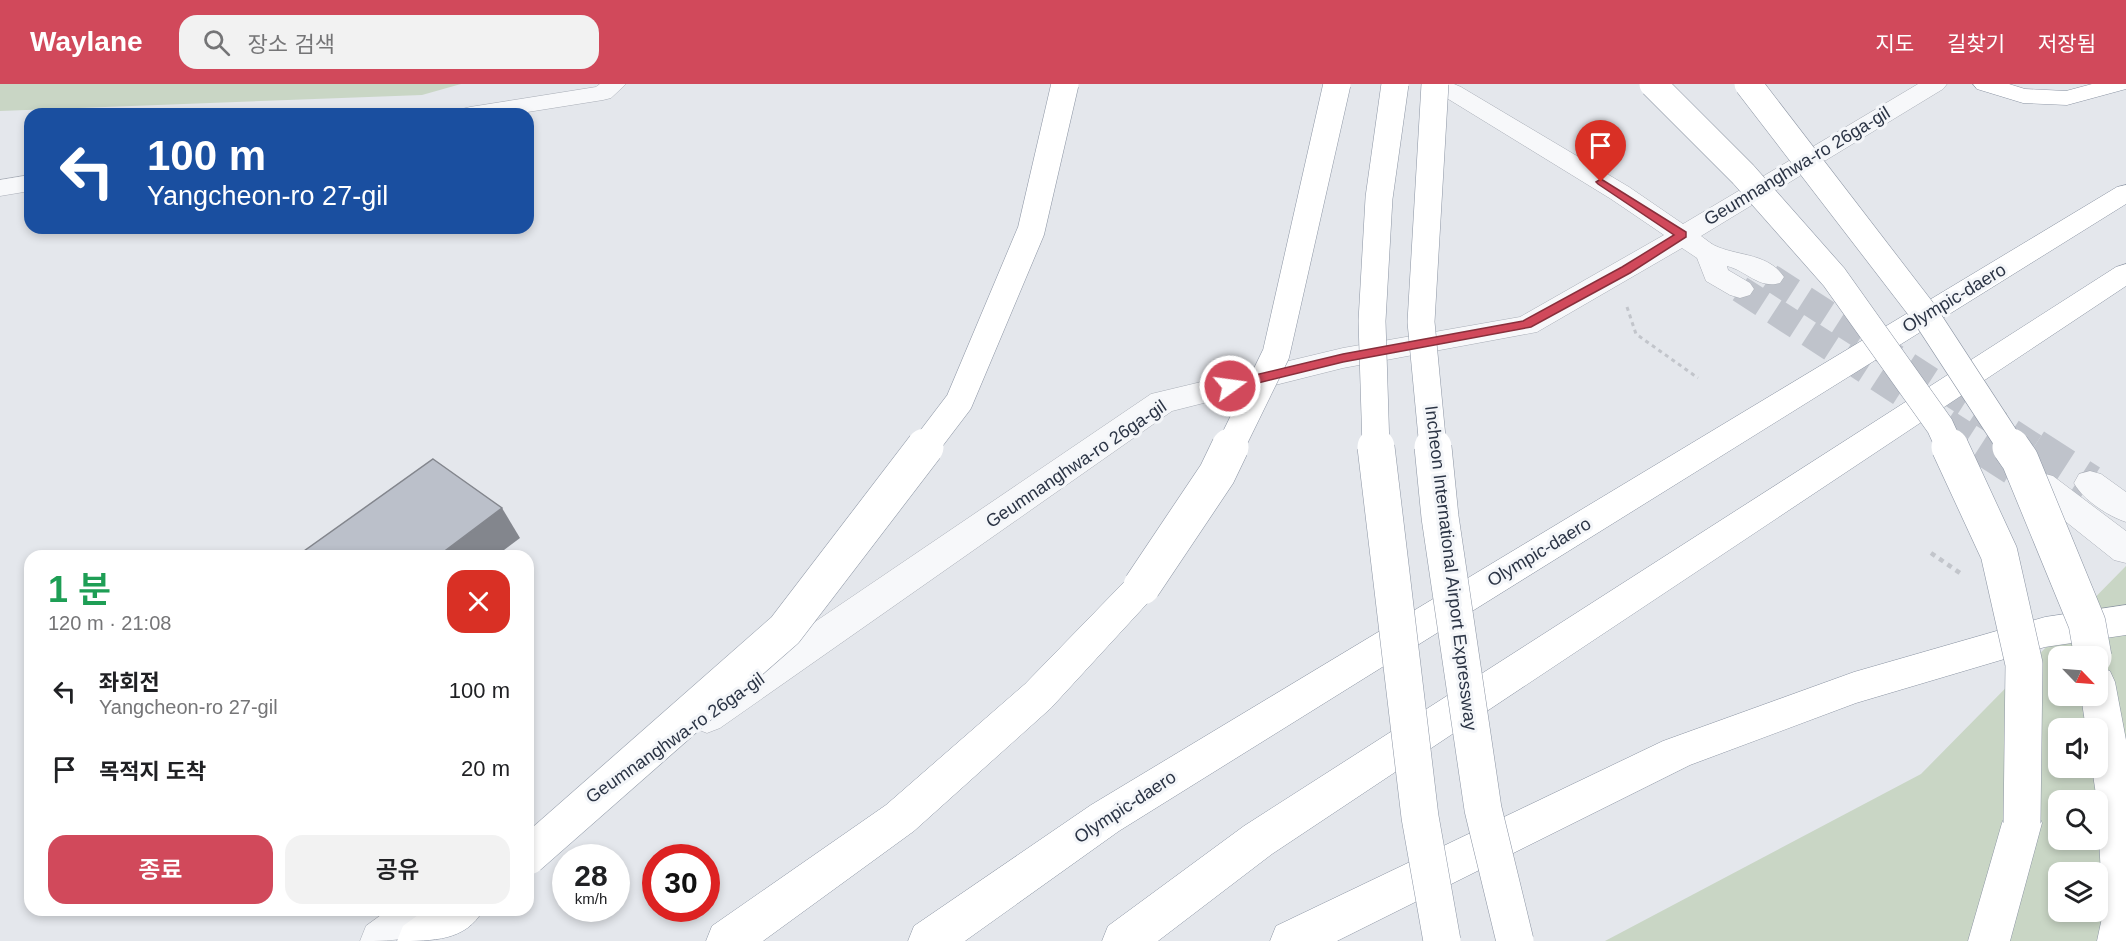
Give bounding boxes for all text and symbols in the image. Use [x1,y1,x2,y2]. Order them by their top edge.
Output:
search box [179,15,599,69]
text: Waylane [30,26,143,57]
icon: search [200,26,233,59]
text: 장소 검색 [248,32,335,57]
text: 지도 [1875,32,1914,55]
text: 길찾기 [1947,32,2005,55]
text: 저장됨 [2038,32,2096,55]
street label: Geumnanghwa-ro 26ga-gil [1701,103,1893,229]
pin [1575,120,1626,182]
icon: arrive [1584,129,1617,162]
icon: left [48,132,126,210]
text: 100 m [147,132,266,179]
text: Yangcheon-ro 27-gil [147,181,388,211]
street label: Olympic-daero [1899,259,2009,337]
position arrow [1198,354,1262,418]
street label: Geumnanghwa-ro 26ga-gil [982,396,1170,532]
street label: Incheon International Airport Expressway [1421,404,1481,732]
street label: Olympic-daero [1484,513,1594,591]
text: 1 분 [48,569,111,610]
button: close [447,570,510,633]
text: 120 m · 21:08 [48,612,171,634]
north arrow [2048,646,2108,706]
map controls [2048,646,2108,922]
street label: Geumnanghwa-ro 26ga-gil [582,669,768,807]
text: 좌회전 [99,670,160,695]
icon: left [48,675,81,708]
text: 100 m [449,678,510,703]
text: Yangcheon-ro 27-gil [99,696,278,718]
button: sound [2048,718,2108,778]
icon: arrive [48,753,81,786]
text: 20 m [461,756,510,781]
text: 목적지 도착 [99,759,206,784]
street label: Olympic-daero [1070,767,1180,847]
button: search [2048,790,2108,850]
button: 종료 [48,835,273,904]
button: 공유 [285,835,510,904]
speed limit sign: 30 [642,844,720,922]
text: 28 [574,859,608,892]
button: layers [2048,862,2108,922]
text: km/h [575,890,607,907]

